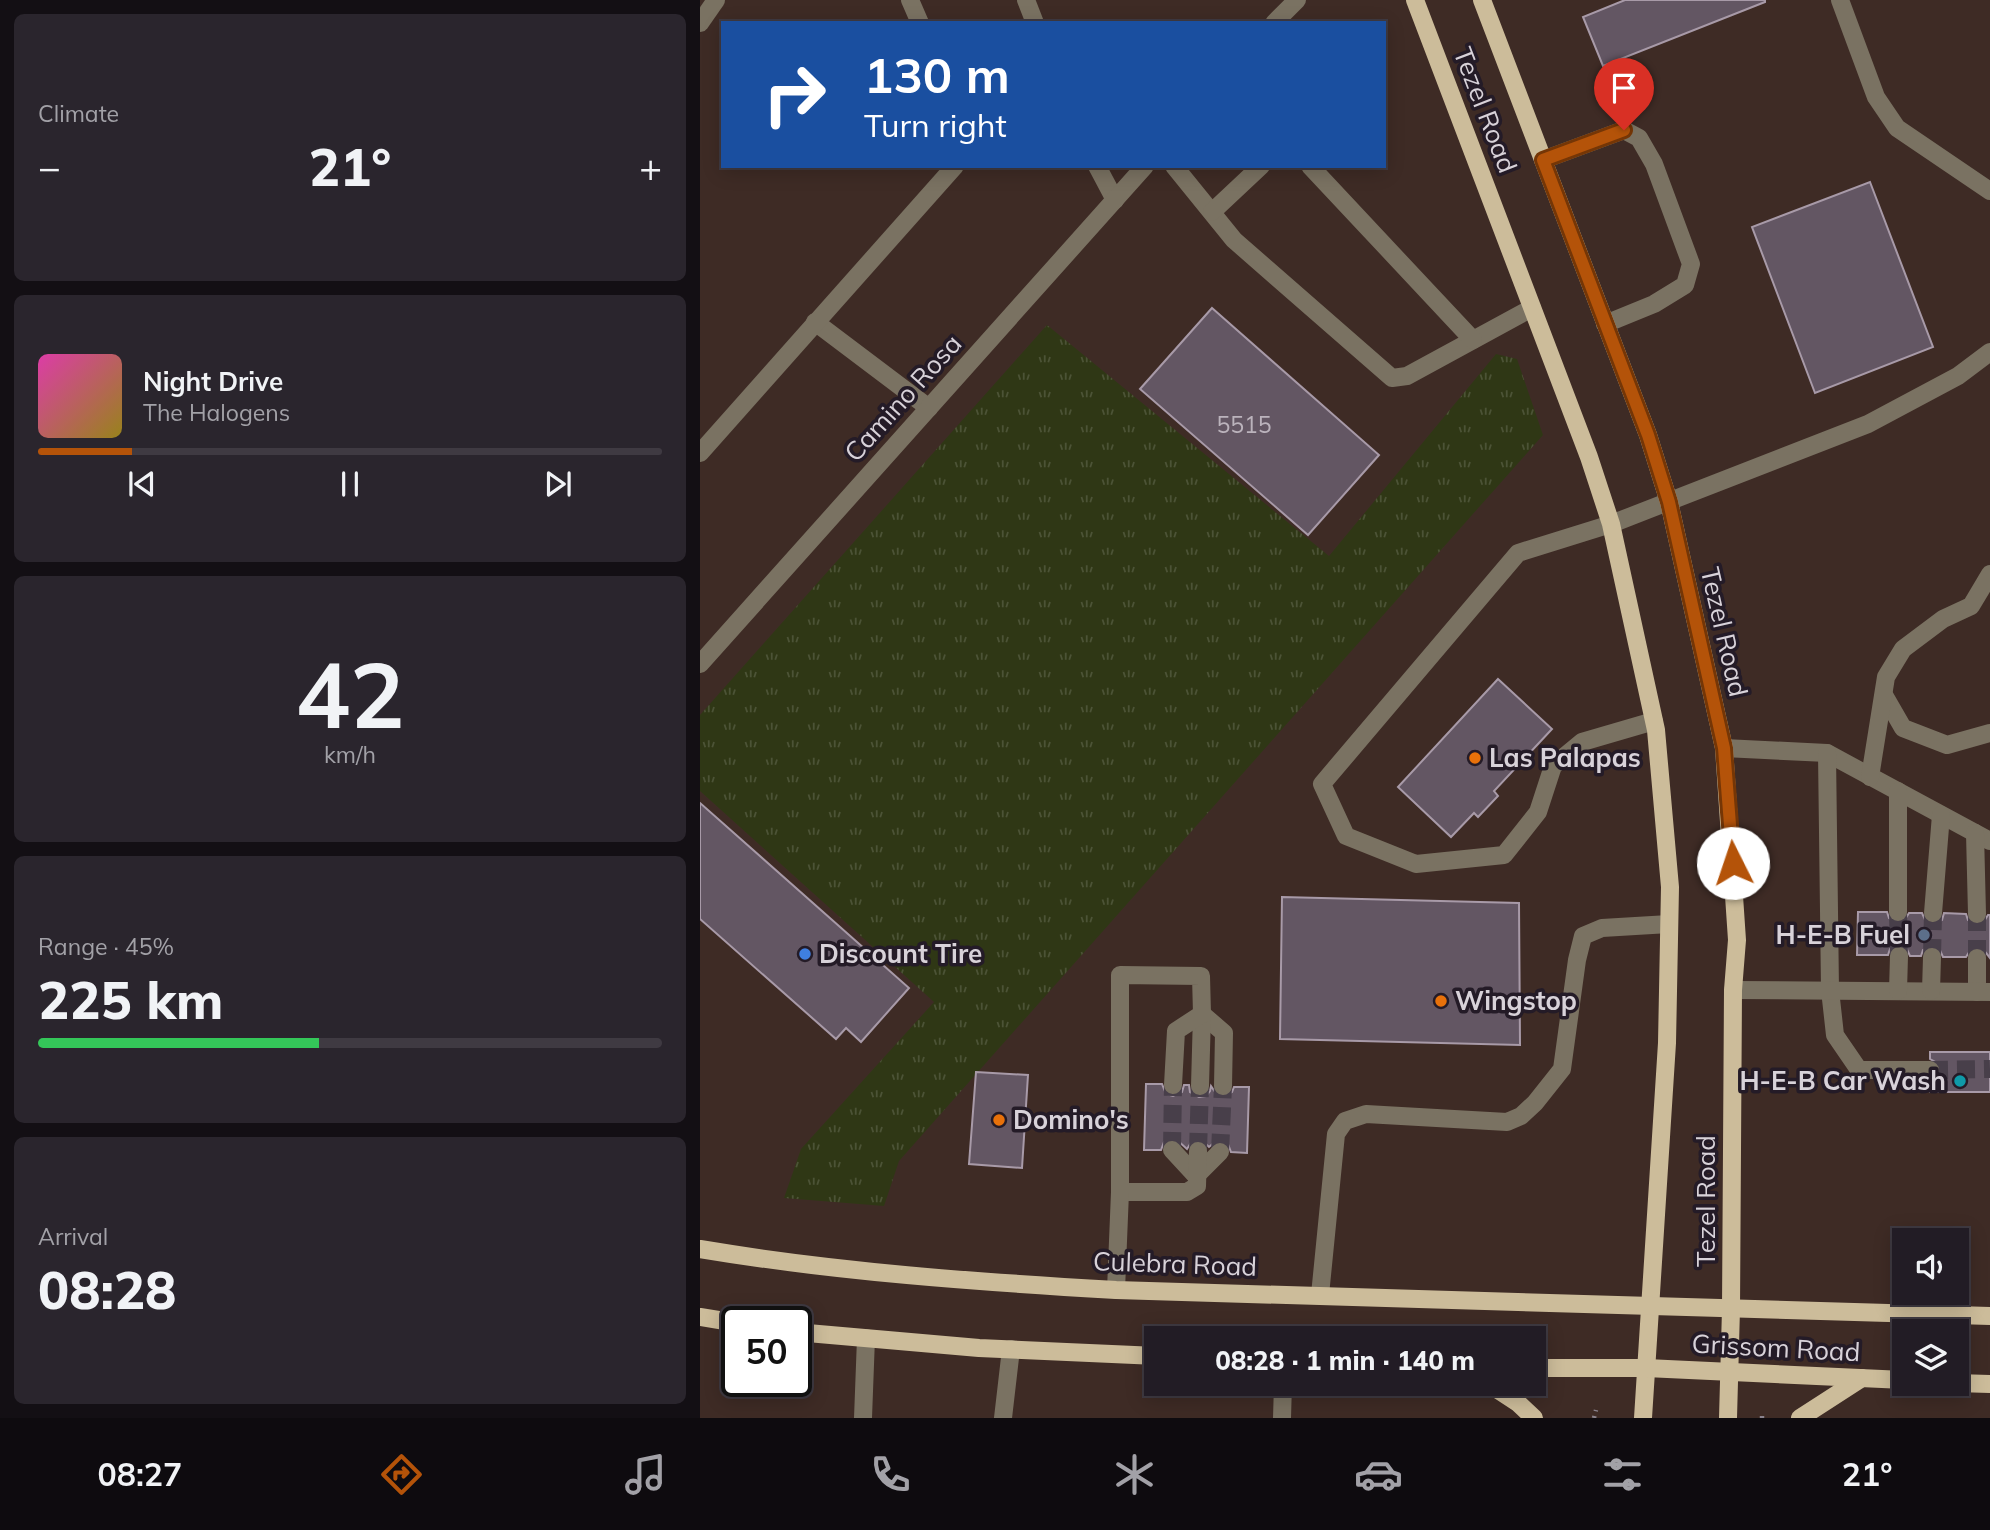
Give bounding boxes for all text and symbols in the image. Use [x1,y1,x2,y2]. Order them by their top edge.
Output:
street label: Tezel Road [1446,42,1525,177]
text: 130 m [864,44,1010,105]
icon: right [749,49,840,140]
pin [1594,58,1654,130]
icon: arrive [1605,69,1643,107]
text: Climate [38,99,119,128]
text: Turn right [864,105,1007,145]
text: 21° [309,134,391,199]
text: − [38,143,61,191]
text: + [639,143,662,191]
street label: Camino Rosa [837,327,968,468]
text: Night Drive [143,365,283,398]
text: The Halogens [143,398,290,427]
house number: 5515 [1216,410,1272,439]
icon: previous [123,465,161,503]
icon: pause [331,465,369,503]
icon: next [539,465,577,503]
street label: Tezel Road [1694,564,1755,700]
text: 42 [295,637,405,751]
text: km/h [324,740,376,769]
place label: Las Palapas [1489,741,1641,774]
marker: Las Palapas [1467,750,1483,766]
position arrow [1696,826,1770,900]
place label: H-E-B Fuel [1776,918,1910,951]
marker: H-E-B Fuel [1916,927,1932,943]
text: Range · 45% [38,932,174,961]
place label: Discount Tire [819,937,982,970]
marker: Discount Tire [797,946,813,962]
text: 225 km [38,967,223,1032]
place label: Wingstop [1455,984,1577,1017]
marker: Wingstop [1433,993,1449,1009]
place label: H-E-B Car Wash [1739,1064,1946,1097]
marker: H-E-B Car Wash [1952,1073,1968,1089]
place label: Domino's [1013,1103,1129,1136]
marker: Domino's [991,1112,1007,1128]
street label: Tezel Road [1689,1135,1722,1267]
text: Arrival [38,1222,108,1251]
map controls [1892,1228,1969,1396]
button: sound [1892,1228,1969,1305]
street label: Culebra Road [1093,1244,1257,1283]
text: 08:28 [38,1257,176,1322]
speed limit sign: 50 [721,1306,812,1397]
button: layers [1892,1319,1969,1396]
street label: Grissom Road [1691,1327,1861,1368]
text: 08:28 · 1 min · 140 m [1215,1344,1475,1377]
icon: directions [377,1450,426,1499]
icon: music [621,1450,670,1499]
icon: phone [866,1450,915,1499]
icon: climate [1110,1450,1159,1499]
icon: car [1354,1450,1403,1499]
icon: filters [1598,1450,1647,1499]
text: 08:27 [98,1454,182,1494]
text: 21° [1842,1454,1892,1494]

